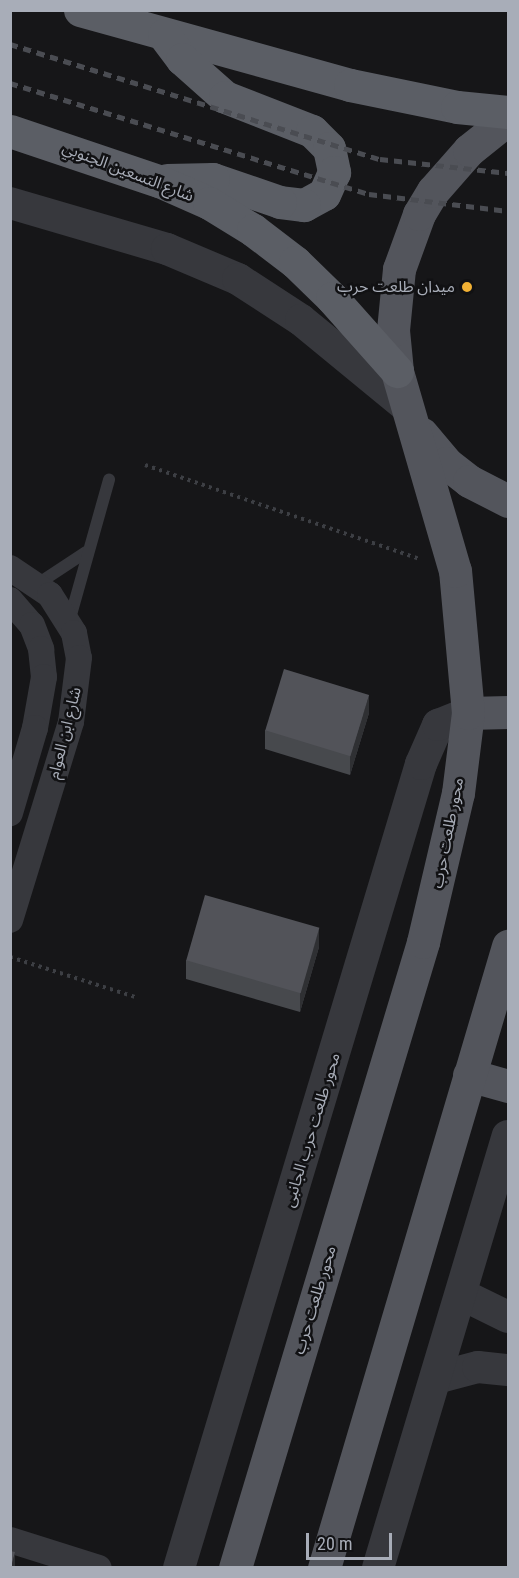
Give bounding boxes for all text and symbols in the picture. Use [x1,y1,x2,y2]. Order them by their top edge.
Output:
street label: شارع التسعين الجنوبي [60,138,196,206]
place label: ميدان طلعت حرب [337,277,455,297]
marker: ميدان طلعت حرب [460,280,474,294]
street label: شارع ابن العوام [44,685,86,781]
street label: محور طلعت حرب [428,776,468,890]
street label: محور طلعت حرب الجانبى [279,1050,345,1210]
street label: محور طلعت حرب [289,1243,341,1357]
scale bar [309,1521,394,1559]
text: 20 m [317,1533,352,1554]

